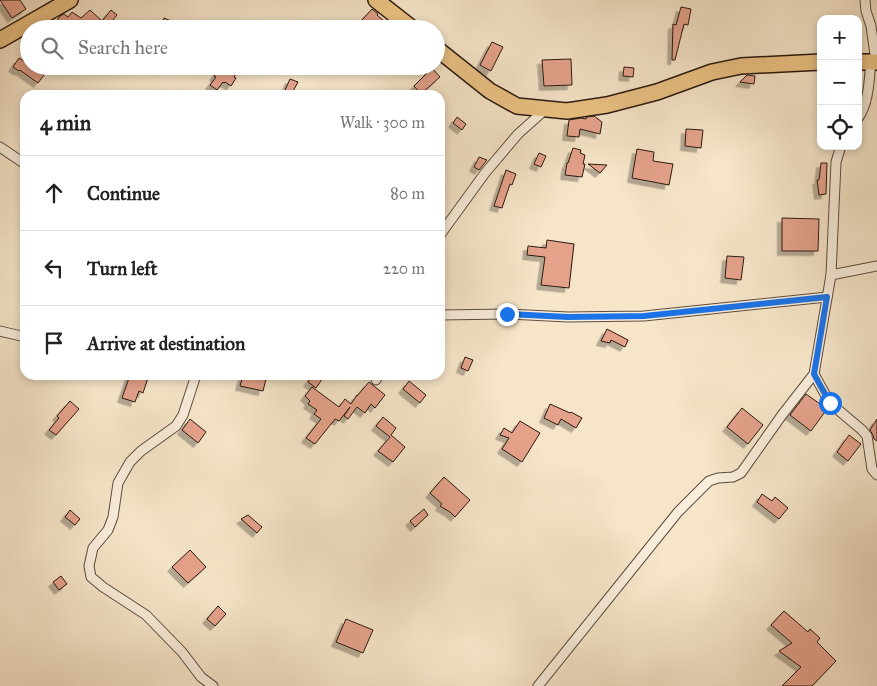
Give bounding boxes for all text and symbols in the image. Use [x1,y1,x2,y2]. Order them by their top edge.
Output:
map controls [817,15,862,150]
button: + [817,15,862,60]
search box [20,20,445,75]
icon: search [38,34,66,62]
text: Search here [78,36,168,59]
button: − [817,60,862,105]
button: locate [817,105,862,150]
text: 4 min [40,110,91,136]
text: Walk · 300 m [340,113,425,132]
icon: ahead [40,179,68,207]
text: Continue [87,182,160,205]
text: 80 m [390,184,425,203]
icon: left [40,254,68,282]
text: Turn left [87,257,157,280]
text: 220 m [383,259,425,278]
route end [496,303,519,326]
icon: arrive [40,329,68,357]
text: Arrive at destination [87,332,245,355]
route start [819,392,842,415]

